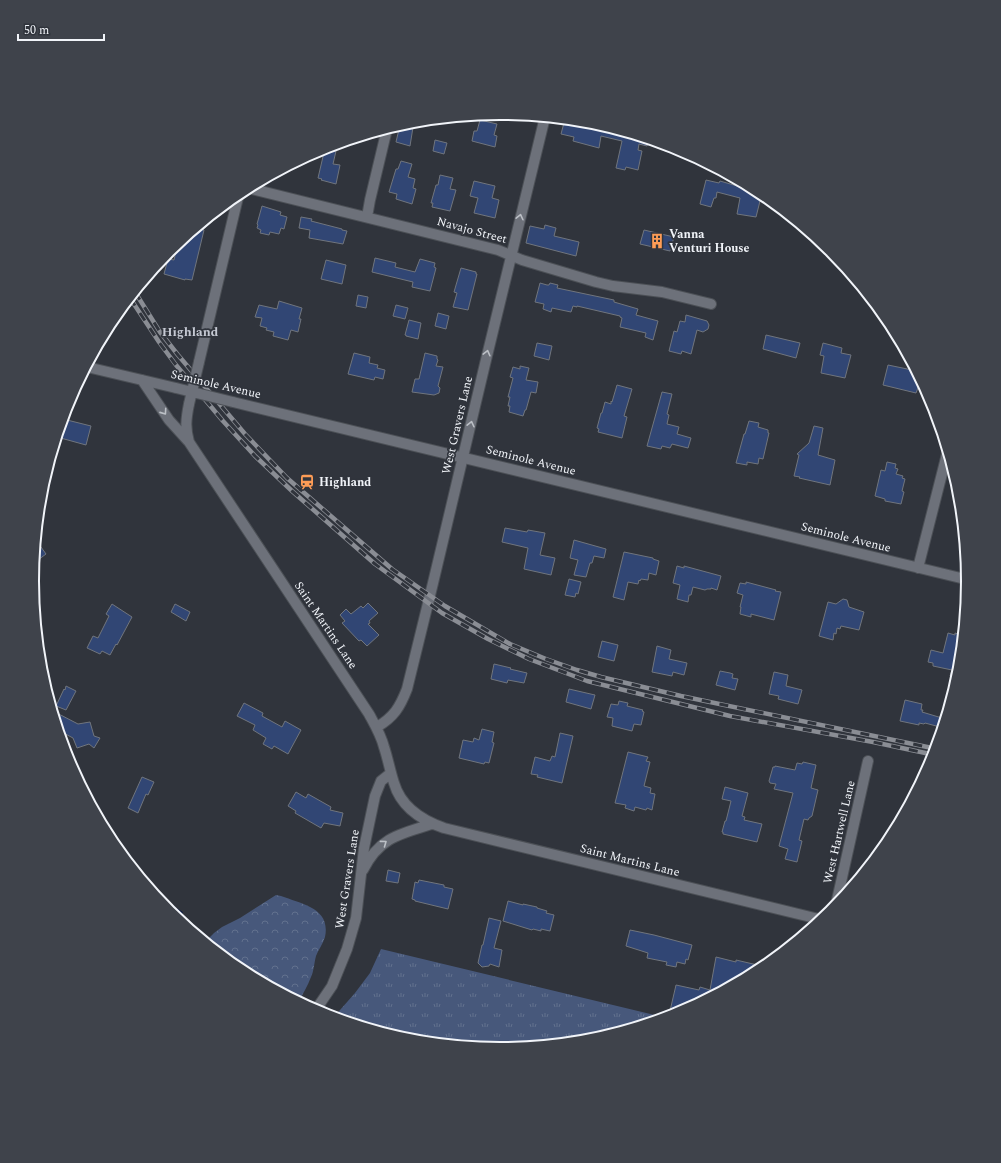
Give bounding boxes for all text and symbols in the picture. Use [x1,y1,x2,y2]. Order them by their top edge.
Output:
scale bar [18,16,104,42]
text: 50 m [24,21,49,40]
street label: Navajo Street [435,212,509,249]
one-way arrow [516,214,524,220]
place label: Vanna Venturi House [669,225,750,258]
building icon: Vanna Venturi House [648,232,666,250]
district label: Highland [162,322,219,342]
one-way arrow [483,350,491,356]
street label: Seminole Avenue [169,365,263,404]
street label: West Gravers Lane [437,374,478,476]
one-way arrow [159,408,166,415]
one-way arrow [466,421,474,427]
street label: Seminole Avenue [484,440,578,481]
station icon: Highland [298,473,316,491]
place label: Highland [319,473,371,492]
street label: Seminole Avenue [799,517,893,558]
street label: Saint Martins Lane [289,578,362,673]
street label: West Hartwell Lane [818,778,861,886]
street label: West Gravers Lane [330,828,365,930]
street label: Saint Martins Lane [578,839,682,882]
one-way arrow [380,840,387,848]

